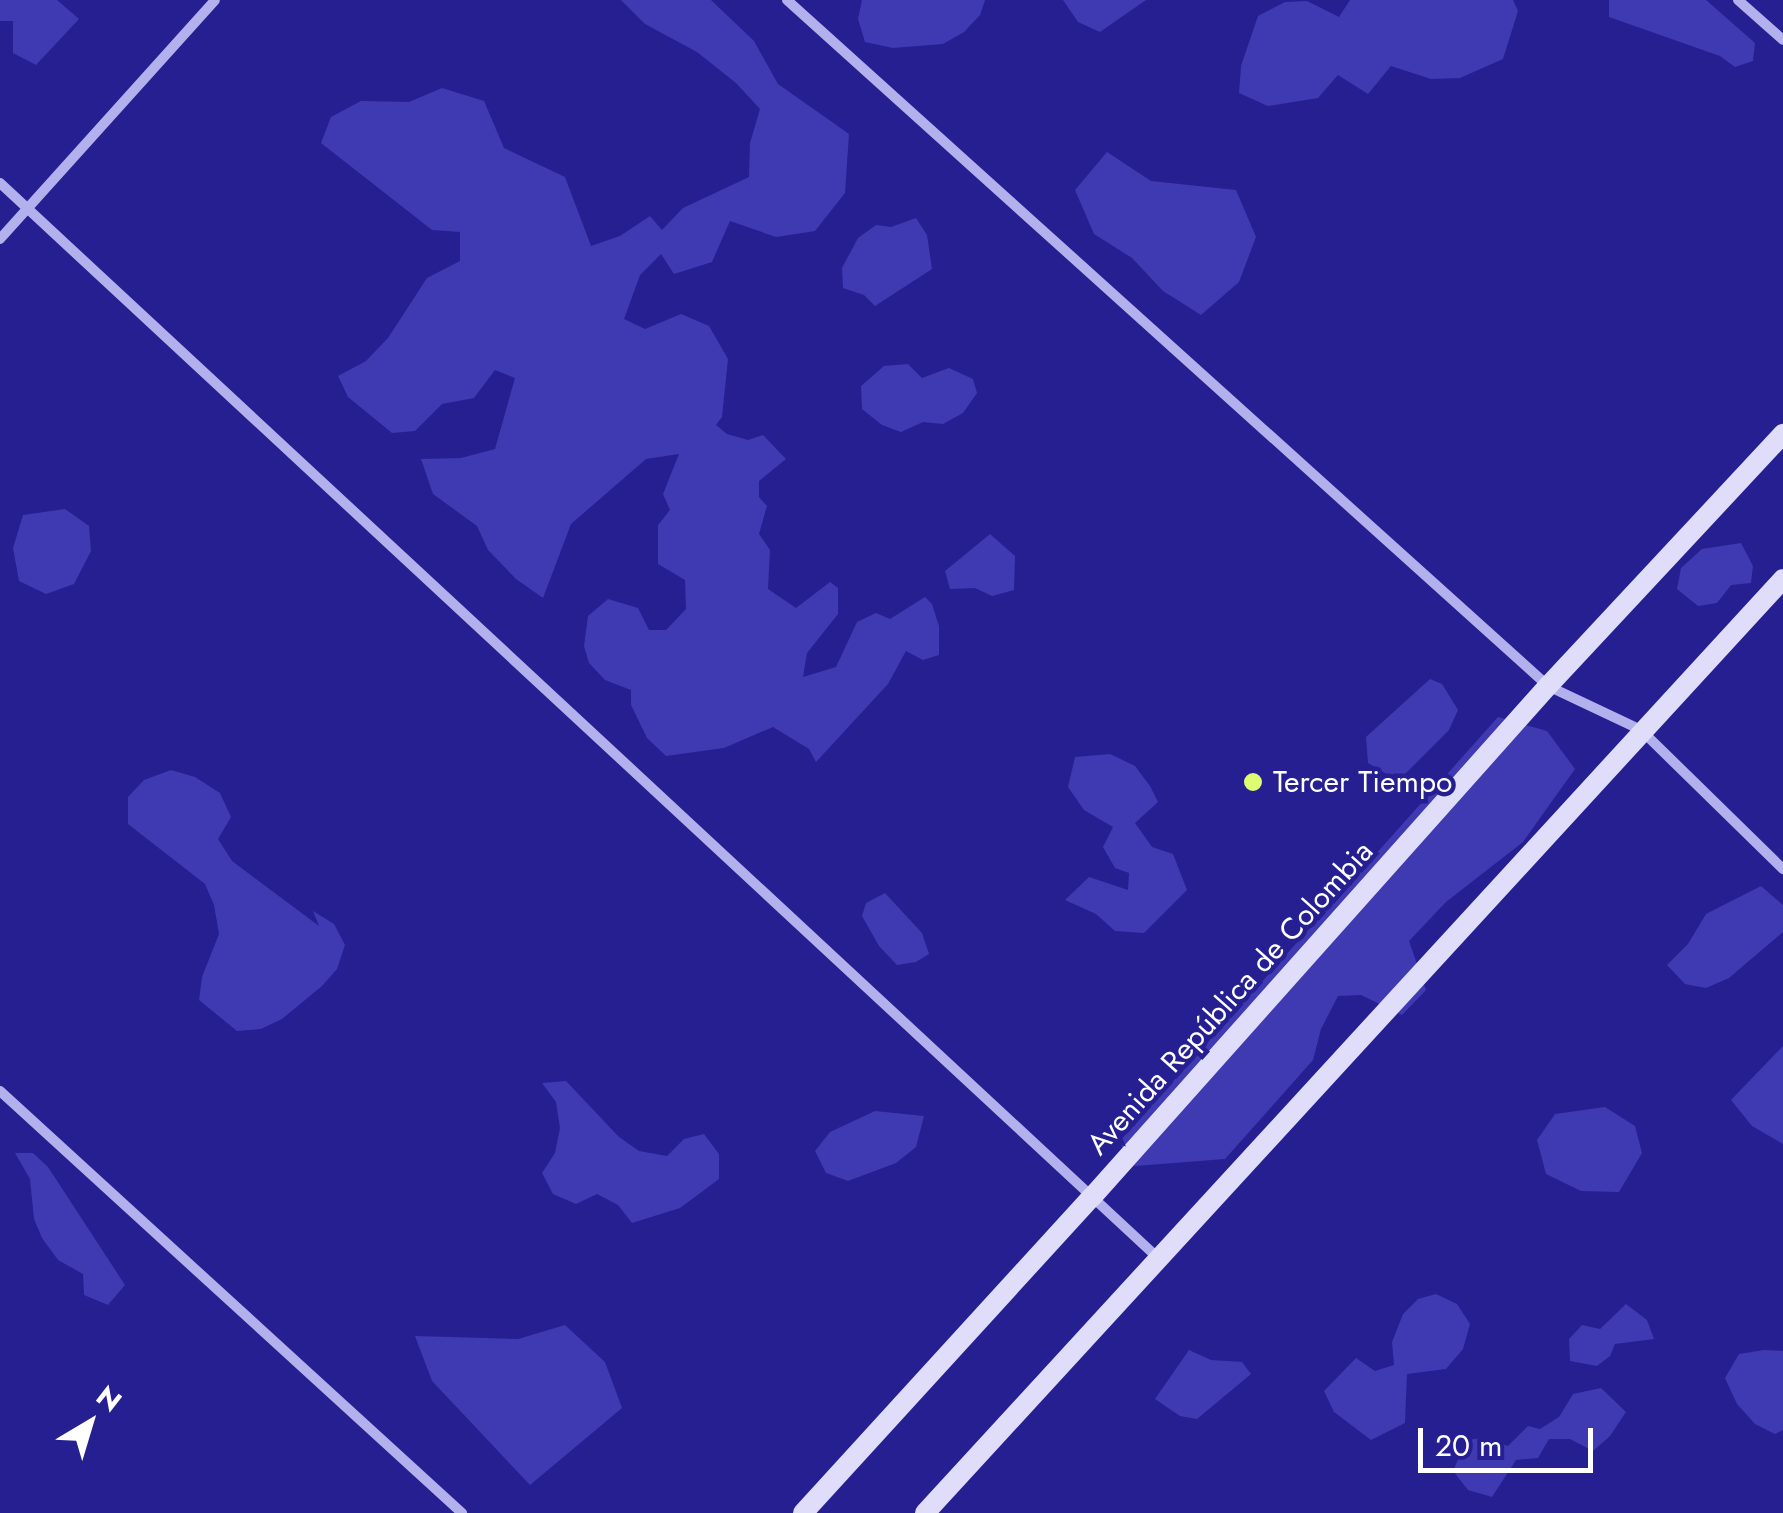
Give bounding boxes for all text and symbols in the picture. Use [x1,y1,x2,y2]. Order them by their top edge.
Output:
place label: Tercer Tiempo [1273,764,1452,800]
marker: Tercer Tiempo [1242,771,1264,793]
street label: Avenida República de Colombia [1080,834,1380,1162]
north arrow [40,1373,140,1473]
text: N [87,1376,130,1422]
scale bar [1423,1408,1598,1470]
text: 20 m [1435,1424,1502,1467]

